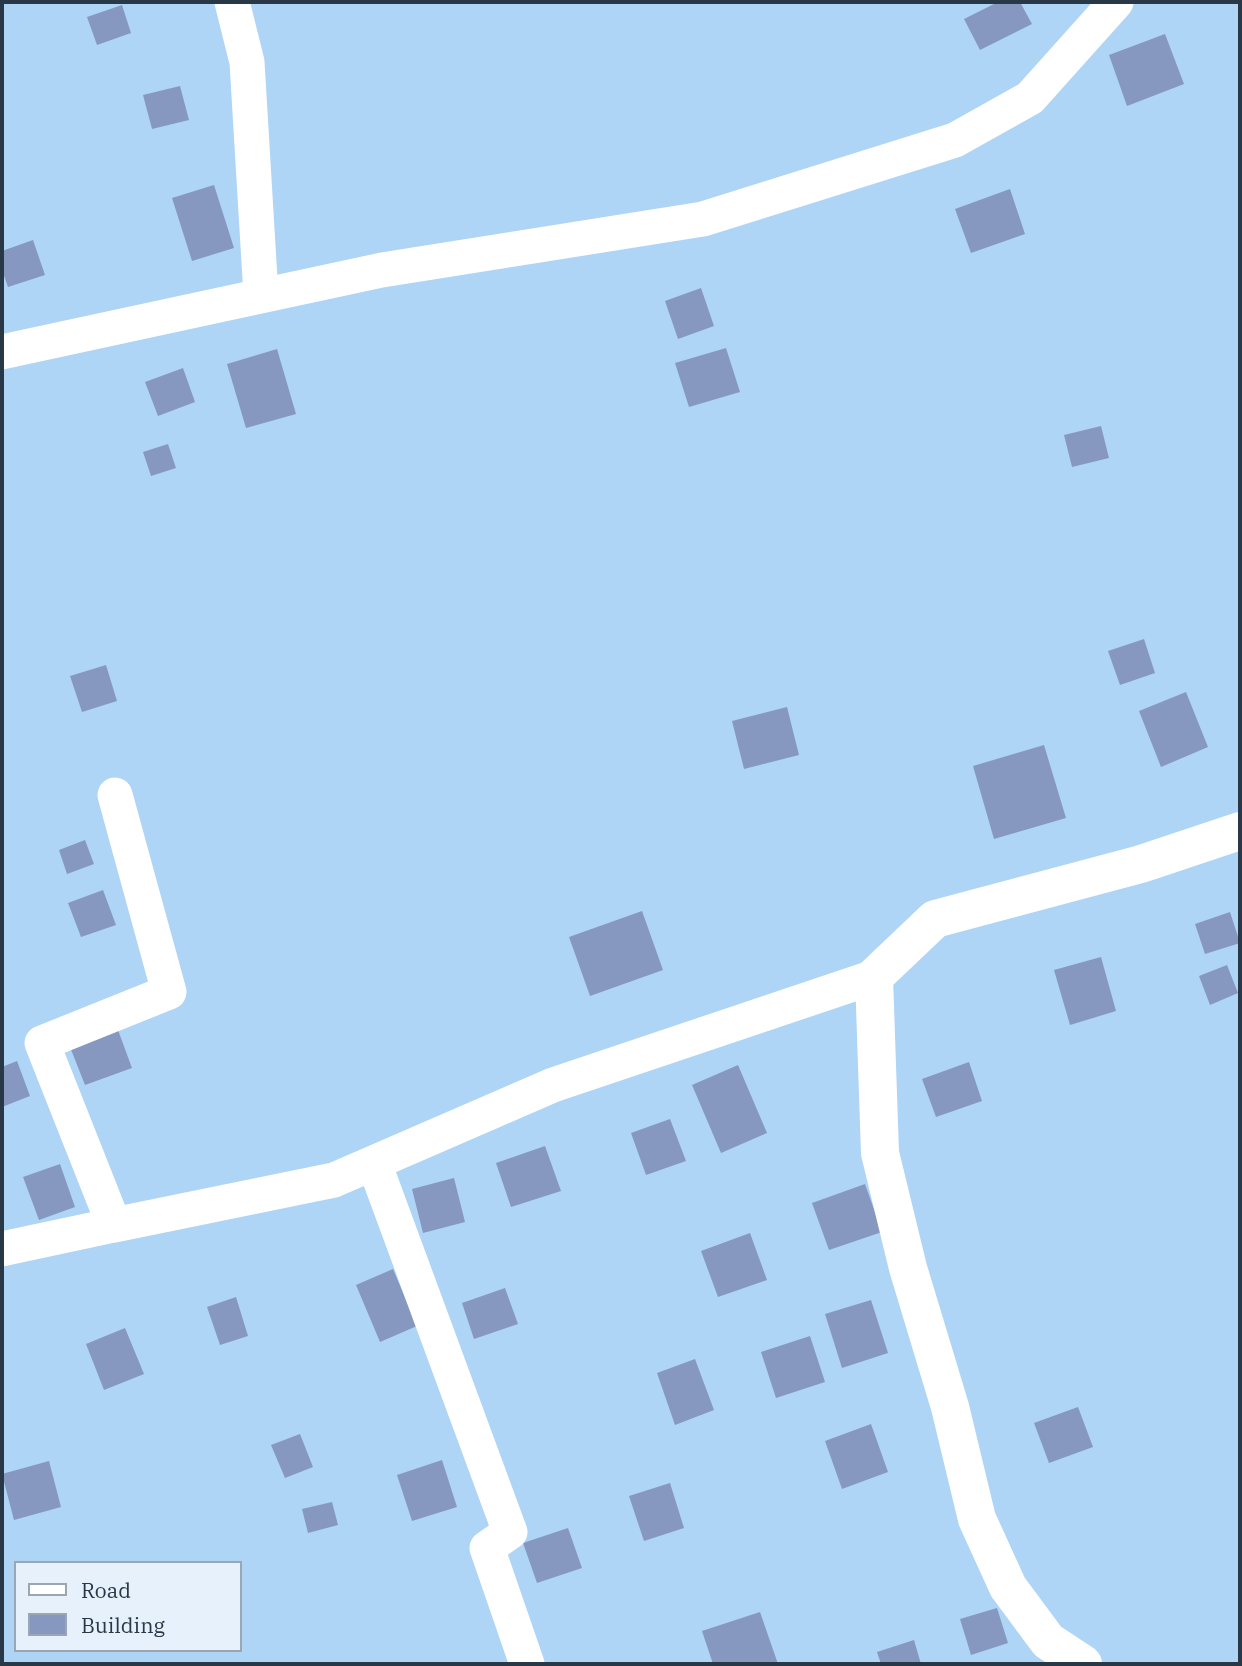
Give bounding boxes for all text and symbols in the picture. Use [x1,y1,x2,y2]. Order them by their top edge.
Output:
legend [14,1561,242,1652]
text: Road [81,1576,131,1604]
text: Building [81,1611,165,1639]

